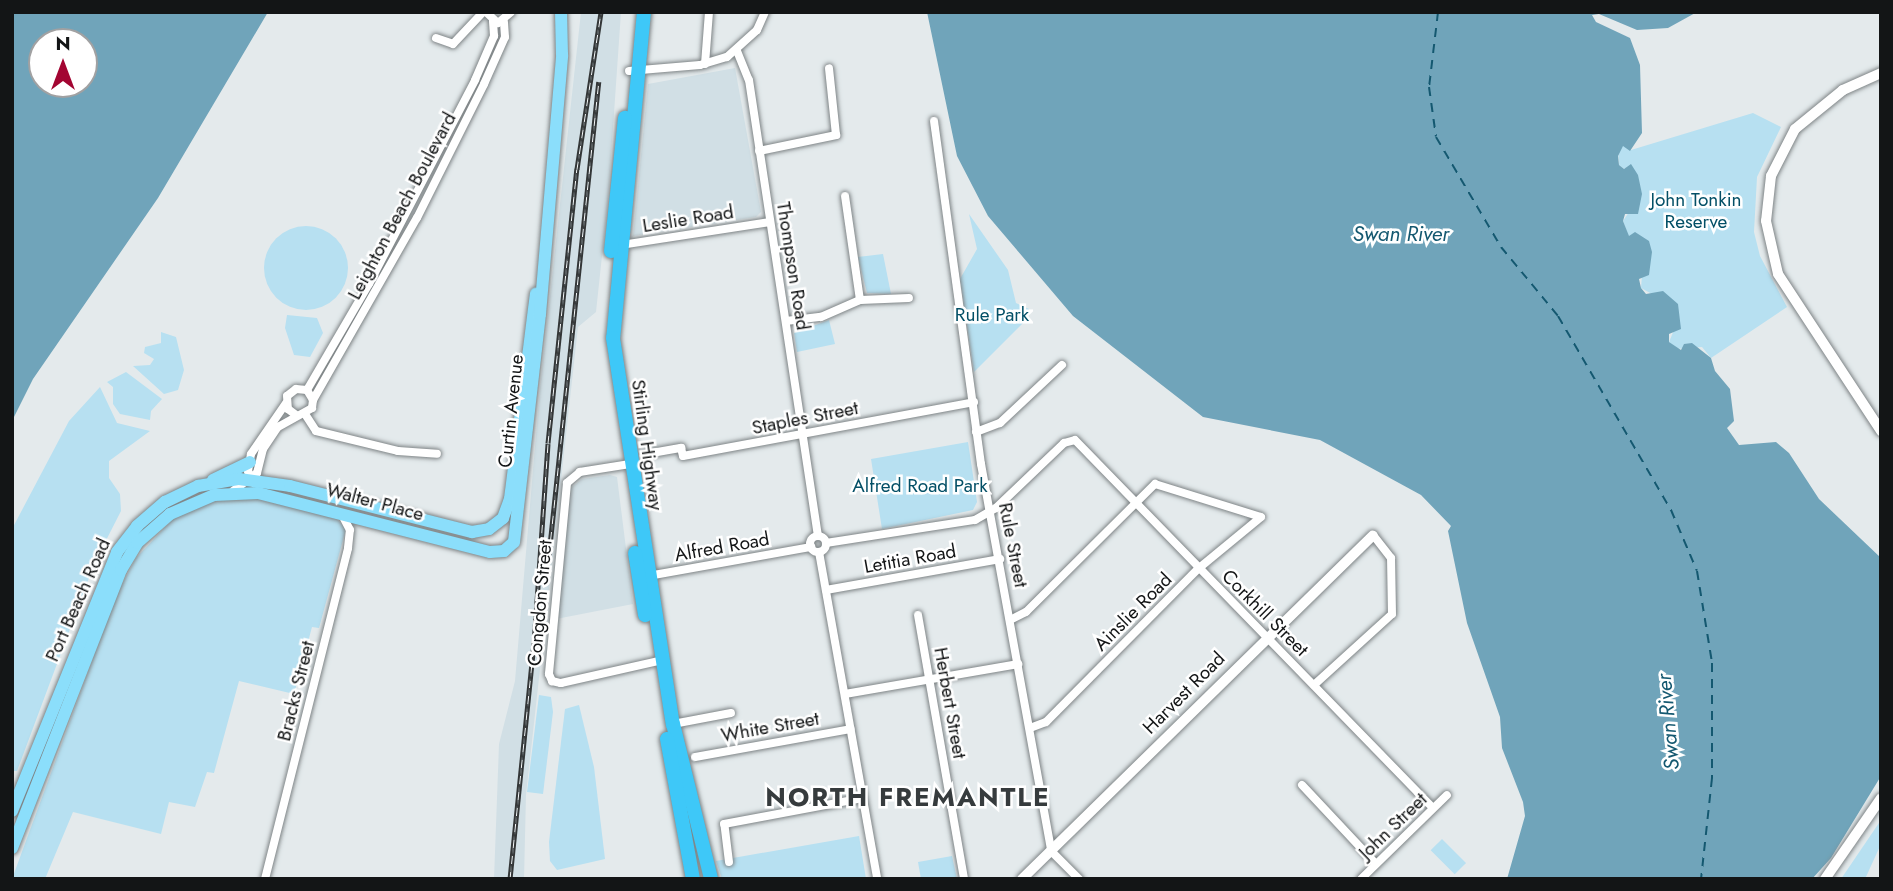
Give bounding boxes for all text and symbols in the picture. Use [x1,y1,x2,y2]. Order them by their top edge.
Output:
north arrow [28,28,98,98]
text: N [55,30,71,57]
street label: Leighton Beach Boulevard [343,109,461,303]
park label: John Tonkin Reserve [1650,189,1742,233]
street label: Thompson Road [772,200,814,332]
street label: Leslie Road [641,201,735,237]
water label: Swan River [1353,221,1449,247]
park label: Rule Park [955,304,1029,326]
street label: Curtin Avenue [494,353,528,469]
street label: Stirling Highway [627,378,667,512]
street label: Staples Street [750,397,860,439]
park label: Alfred Road Park [852,475,988,497]
street label: Walter Place [324,478,426,526]
street label: Rule Street [994,501,1032,589]
street label: Alfred Road [673,527,771,567]
street label: Port Beach Road [41,535,115,665]
street label: Congdon Street [523,539,557,667]
street label: Letitia Road [862,540,958,578]
street label: Corkhill Street [1217,565,1313,661]
street label: Ainslie Road [1089,568,1177,656]
street label: Bracks Street [273,639,319,743]
street label: Herbert Street [929,646,971,760]
street label: Harvest Road [1138,647,1230,739]
water label: Swan River [1651,673,1685,771]
street label: White Street [719,707,821,747]
district label: NORTH FREMANTLE [767,782,1049,814]
street label: John Street [1354,788,1432,864]

